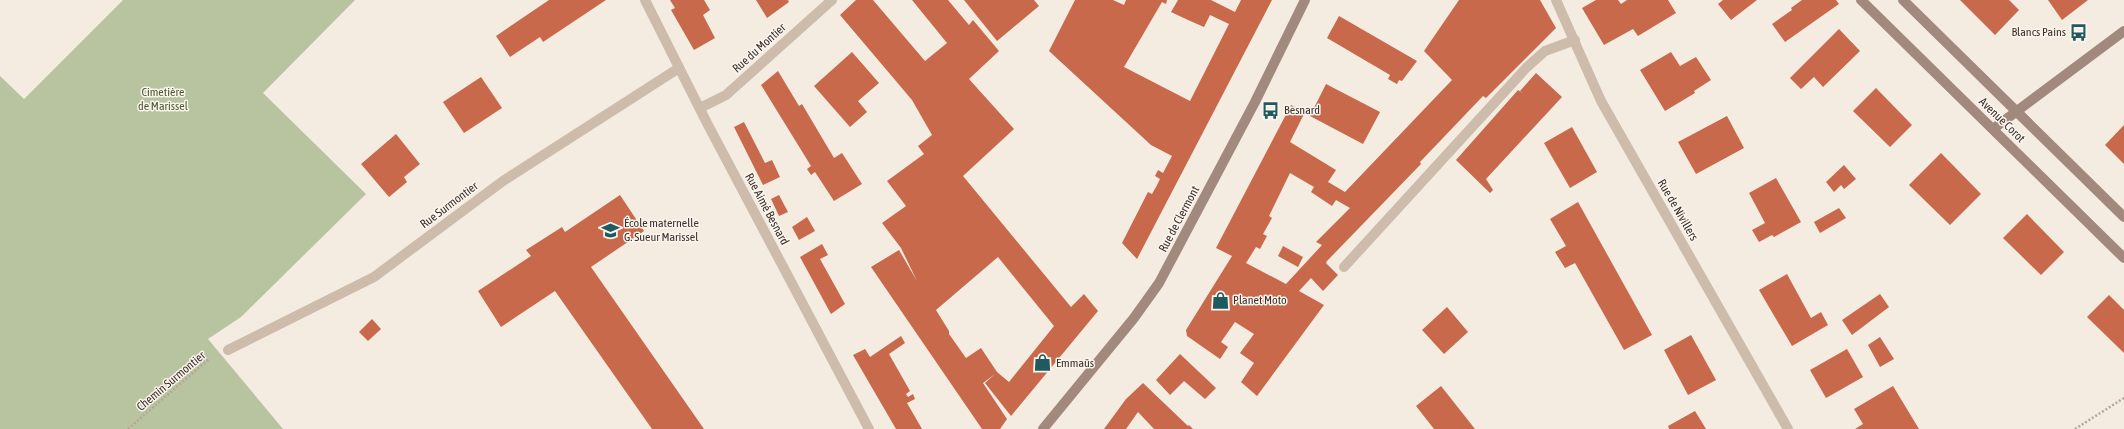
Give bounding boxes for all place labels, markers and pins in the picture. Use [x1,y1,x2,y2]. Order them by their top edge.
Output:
bus stop icon: Blancs Pains [2069,22,2089,42]
place label: Blancs Pains [2011,25,2066,39]
bus stop icon: Besnard [1261,100,1281,120]
place label: Besnard [1284,103,1320,117]
place label: École maternelle G. Sueur Marissel [624,216,699,244]
school or university icon: École maternelle G. Sueur Marissel [601,220,621,240]
shop icon: Planet Moto [1210,290,1230,310]
place label: Planet Moto [1233,293,1287,307]
shop icon: Emmaüs [1033,353,1053,373]
place label: Emmaüs [1056,356,1094,370]

